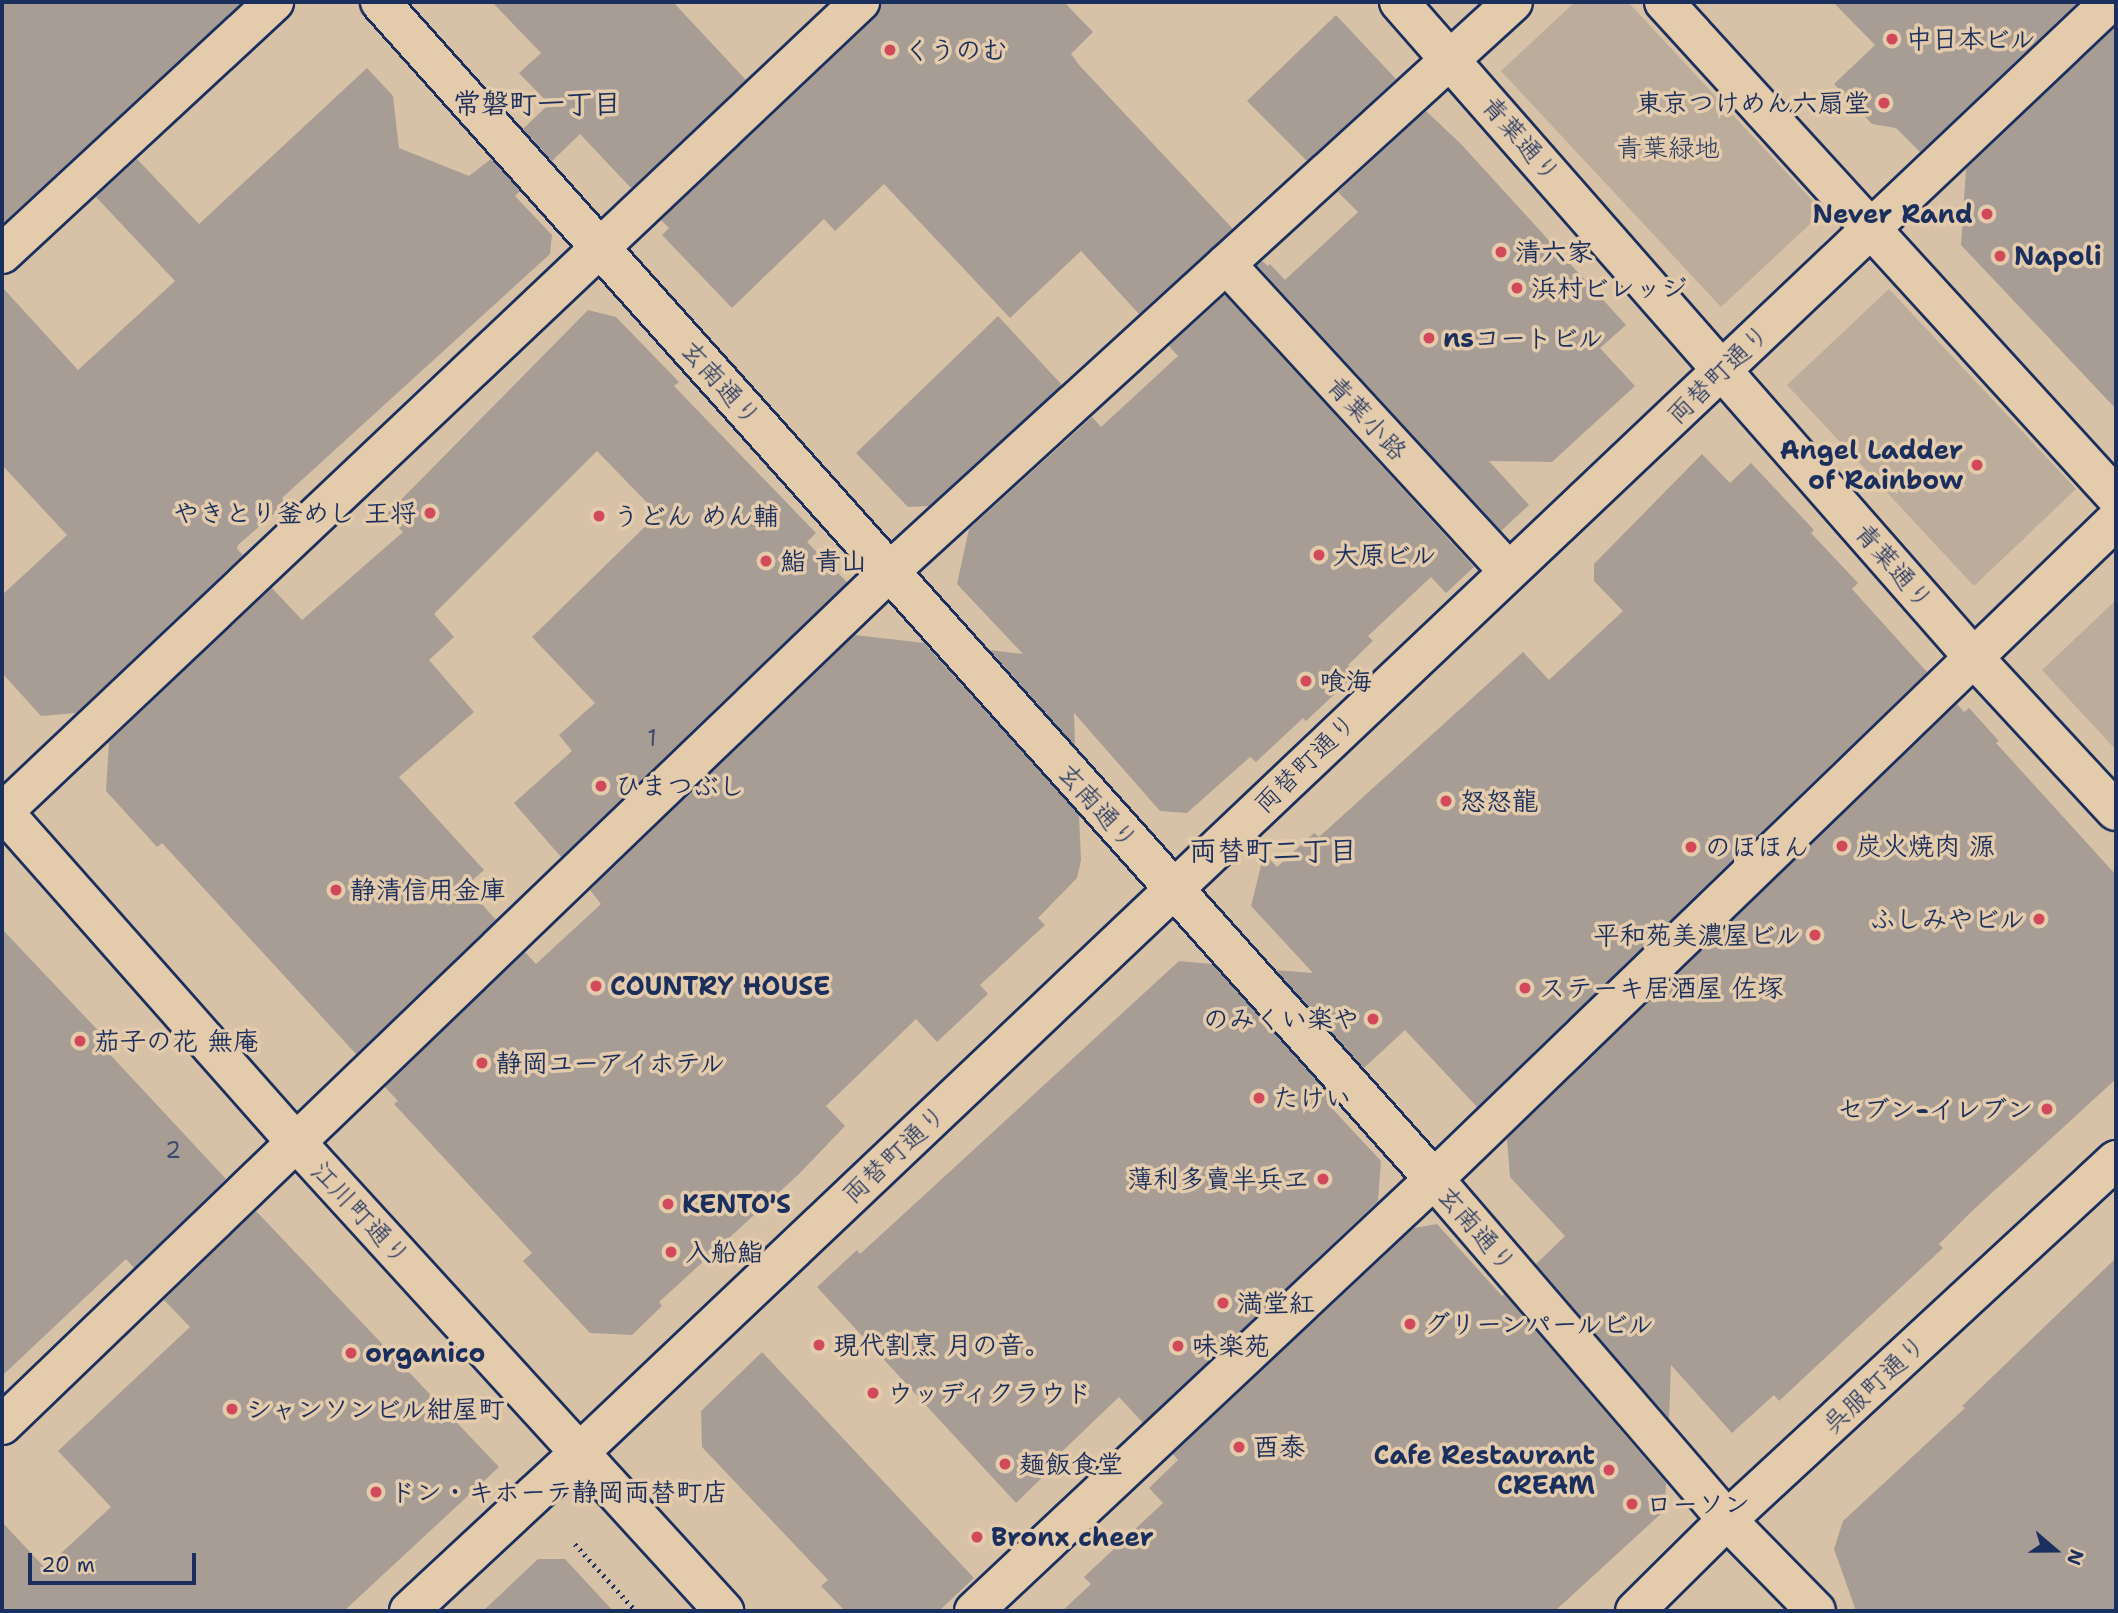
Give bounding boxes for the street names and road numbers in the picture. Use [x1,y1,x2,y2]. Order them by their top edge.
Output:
street label: 青葉通り [1475,90,1567,188]
street label: 両替町通り [1660,318,1776,430]
street label: 玄南通り [675,334,767,432]
street label: 青葉小路 [1320,369,1414,467]
street label: 青葉通り [1848,517,1940,615]
street label: 両替町通り [1247,707,1363,819]
street label: 玄南通り [1052,757,1144,855]
street label: 両替町通り [836,1098,952,1210]
street label: 江川町通り [305,1155,417,1271]
street label: 玄南通り [1431,1180,1523,1278]
street label: 呉服町通り [1816,1328,1932,1440]

